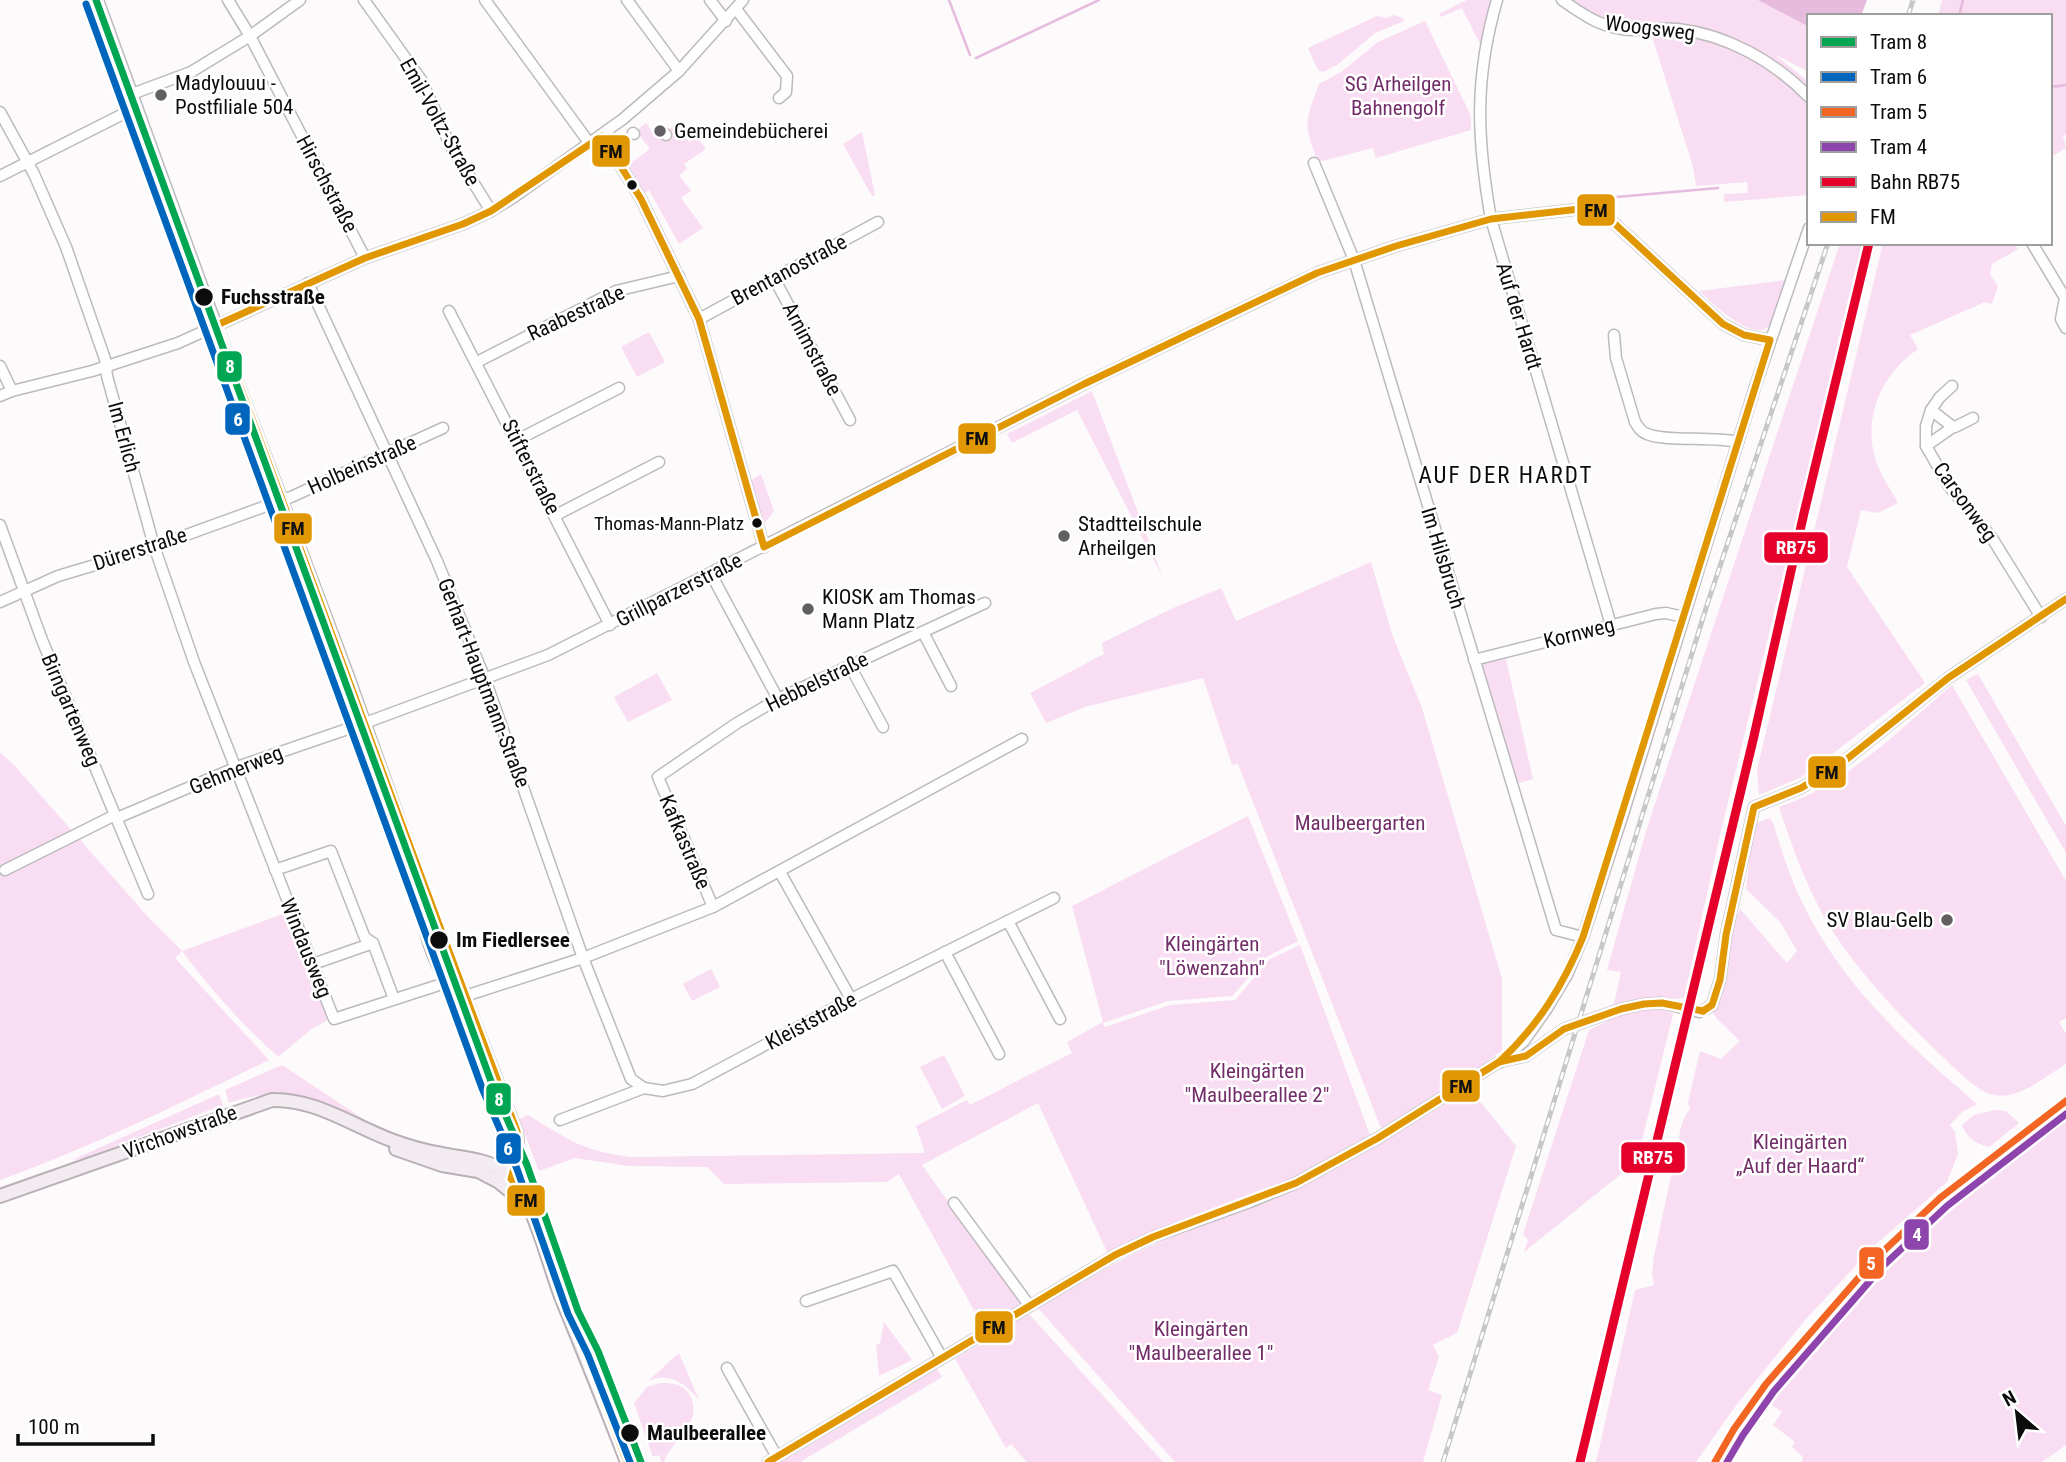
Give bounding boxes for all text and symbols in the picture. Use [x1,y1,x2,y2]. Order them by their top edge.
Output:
street label: Woogsweg [1604,11,1696,45]
legend [1807,14,2052,245]
text: Tram 8 [1870,30,1927,54]
street label: Emil-Voltz-Straße [395,54,485,190]
text: Tram 6 [1870,65,1927,89]
place label: Madylouuu - Postfiliale 504 [175,71,293,119]
park label: SG Arheilgen Bahnengolf [1345,72,1451,120]
marker: Madylouuu - Postfiliale 504 [153,87,169,103]
text: Tram 5 [1870,100,1927,124]
place label: Gemeindebücherei [674,119,828,143]
marker: Gemeindebücherei [652,123,668,139]
street label: Hirschstraße [291,131,363,237]
line badge: FM [591,134,631,168]
text: Tram 4 [1870,135,1927,159]
text: FM [599,140,623,163]
text: Bahn RB75 [1870,170,1960,194]
unlabelled marker [625,178,639,192]
line badge: FM [1576,193,1616,227]
text: FM [1584,199,1608,222]
text: FM [1870,205,1896,229]
street label: Brentanostraße [727,229,851,310]
street label: Auf der Hardt [1491,259,1547,373]
street label: Raabestraße [524,280,628,346]
place label: Fuchsstraße [221,285,325,309]
marker: Fuchsstraße [193,286,215,308]
street label: Arnimstraße [777,298,847,400]
line badge: 8 [216,350,243,383]
text: 8 [225,355,235,378]
street label: Im Erlich [103,399,145,475]
line badge: 6 [224,402,251,436]
text: 6 [233,408,243,431]
street label: Stifterstraße [497,415,565,519]
line badge: FM [957,422,997,455]
text: FM [965,427,989,450]
street label: Holbeinstraße [304,430,420,500]
street label: Carsonweg [1928,458,2002,546]
district label: AUF DER HARDT [1418,462,1594,489]
street label: Im Hilsbruch [1416,504,1470,612]
line badge: FM [273,512,313,545]
place label: Thomas-Mann-Platz [594,512,744,535]
place label: Stadtteilschule Arheilgen [1078,512,1202,560]
marker: Thomas-Mann-Platz [750,516,764,530]
text: FM [281,517,305,540]
street label: Dürerstraße [90,523,190,575]
marker: Stadtteilschule Arheilgen [1056,528,1072,544]
line badge: RB75 [1763,531,1829,564]
text: RB75 [1776,536,1816,559]
street label: Grillparzerstraße [612,548,746,632]
street label: Gerhart-Hauptmann-Straße [433,575,535,791]
place label: KIOSK am Thomas Mann Platz [822,585,976,633]
marker: KIOSK am Thomas Mann Platz [800,601,816,617]
street label: Kornweg [1541,613,1617,653]
street label: Hebbelstraße [762,647,872,717]
street label: Birngartenweg [36,650,106,770]
street label: Gehmerweg [186,740,286,800]
line badge: FM [1807,755,1847,789]
text: FM [1815,761,1839,784]
street label: Kafkastraße [654,791,716,893]
park label: Maulbeergarten [1295,811,1425,835]
street label: Windausweg [275,895,337,1001]
place label: SV Blau-Gelb [1826,908,1933,932]
marker: SV Blau-Gelb [1939,912,1955,928]
place label: Im Fiedlersee [456,928,570,952]
marker: Im Fiedlersee [428,929,450,951]
park label: Kleingärten "Löwenzahn" [1159,932,1265,980]
street label: Kleiststraße [761,987,861,1055]
park label: Kleingärten "Maulbeerallee 2" [1185,1059,1329,1107]
line badge: FM [1441,1069,1481,1103]
text: FM [1449,1075,1473,1098]
line badge: 8 [485,1082,512,1116]
text: 8 [494,1088,504,1111]
street label: Virchowstraße [120,1100,240,1164]
park label: Kleingärten „Auf der Haard“ [1736,1130,1864,1178]
line badge: 6 [495,1132,522,1165]
text: 6 [503,1137,513,1160]
line badge: RB75 [1620,1141,1686,1174]
text: RB75 [1633,1146,1673,1169]
line badge: FM [506,1184,546,1217]
text: FM [514,1189,538,1212]
line badge: 4 [1903,1218,1930,1251]
text: 4 [1912,1223,1922,1246]
line badge: 5 [1858,1246,1885,1280]
text: 5 [1866,1252,1876,1275]
line badge: FM [974,1310,1014,1344]
text: FM [982,1316,1006,1339]
park label: Kleingärten "Maulbeerallee 1" [1129,1317,1273,1365]
north arrow [1982,1378,2052,1448]
text: N [1999,1386,2020,1411]
scale bar [18,1402,152,1446]
text: 100 m [28,1415,80,1439]
place label: Maulbeerallee [647,1421,766,1445]
marker: Maulbeerallee [619,1422,641,1444]

